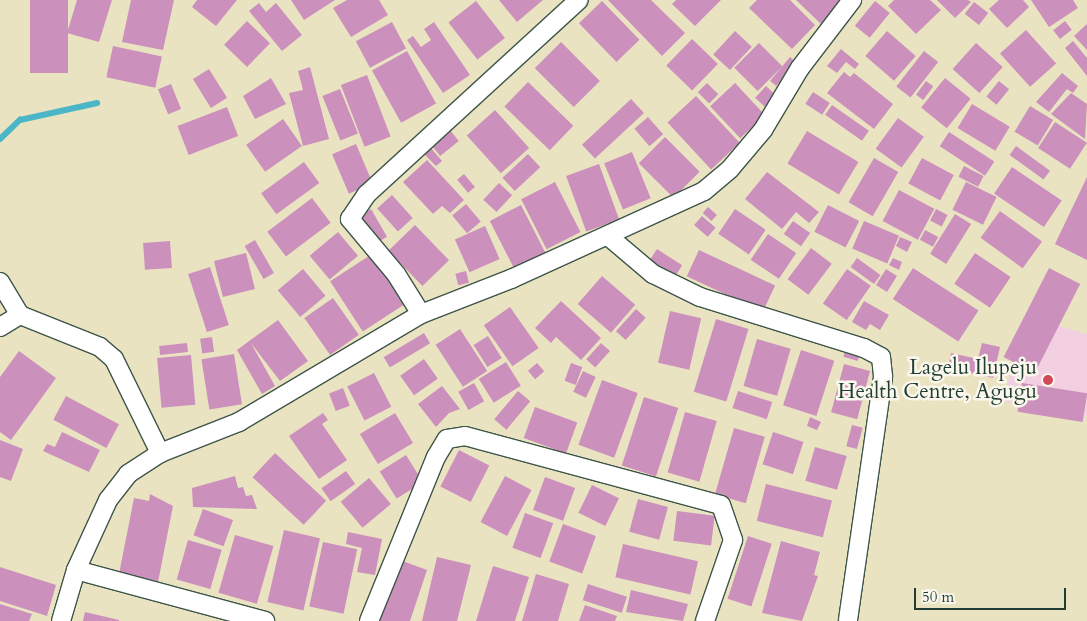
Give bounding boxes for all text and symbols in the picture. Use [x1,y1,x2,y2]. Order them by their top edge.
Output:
place label: Lagelu Ilupeju Health Centre, Agugu [838,355,1037,405]
marker: Lagelu Ilupeju Health Centre, Agugu [1041,373,1055,387]
scale bar [917,578,1070,610]
text: 50 m [922,587,954,607]

